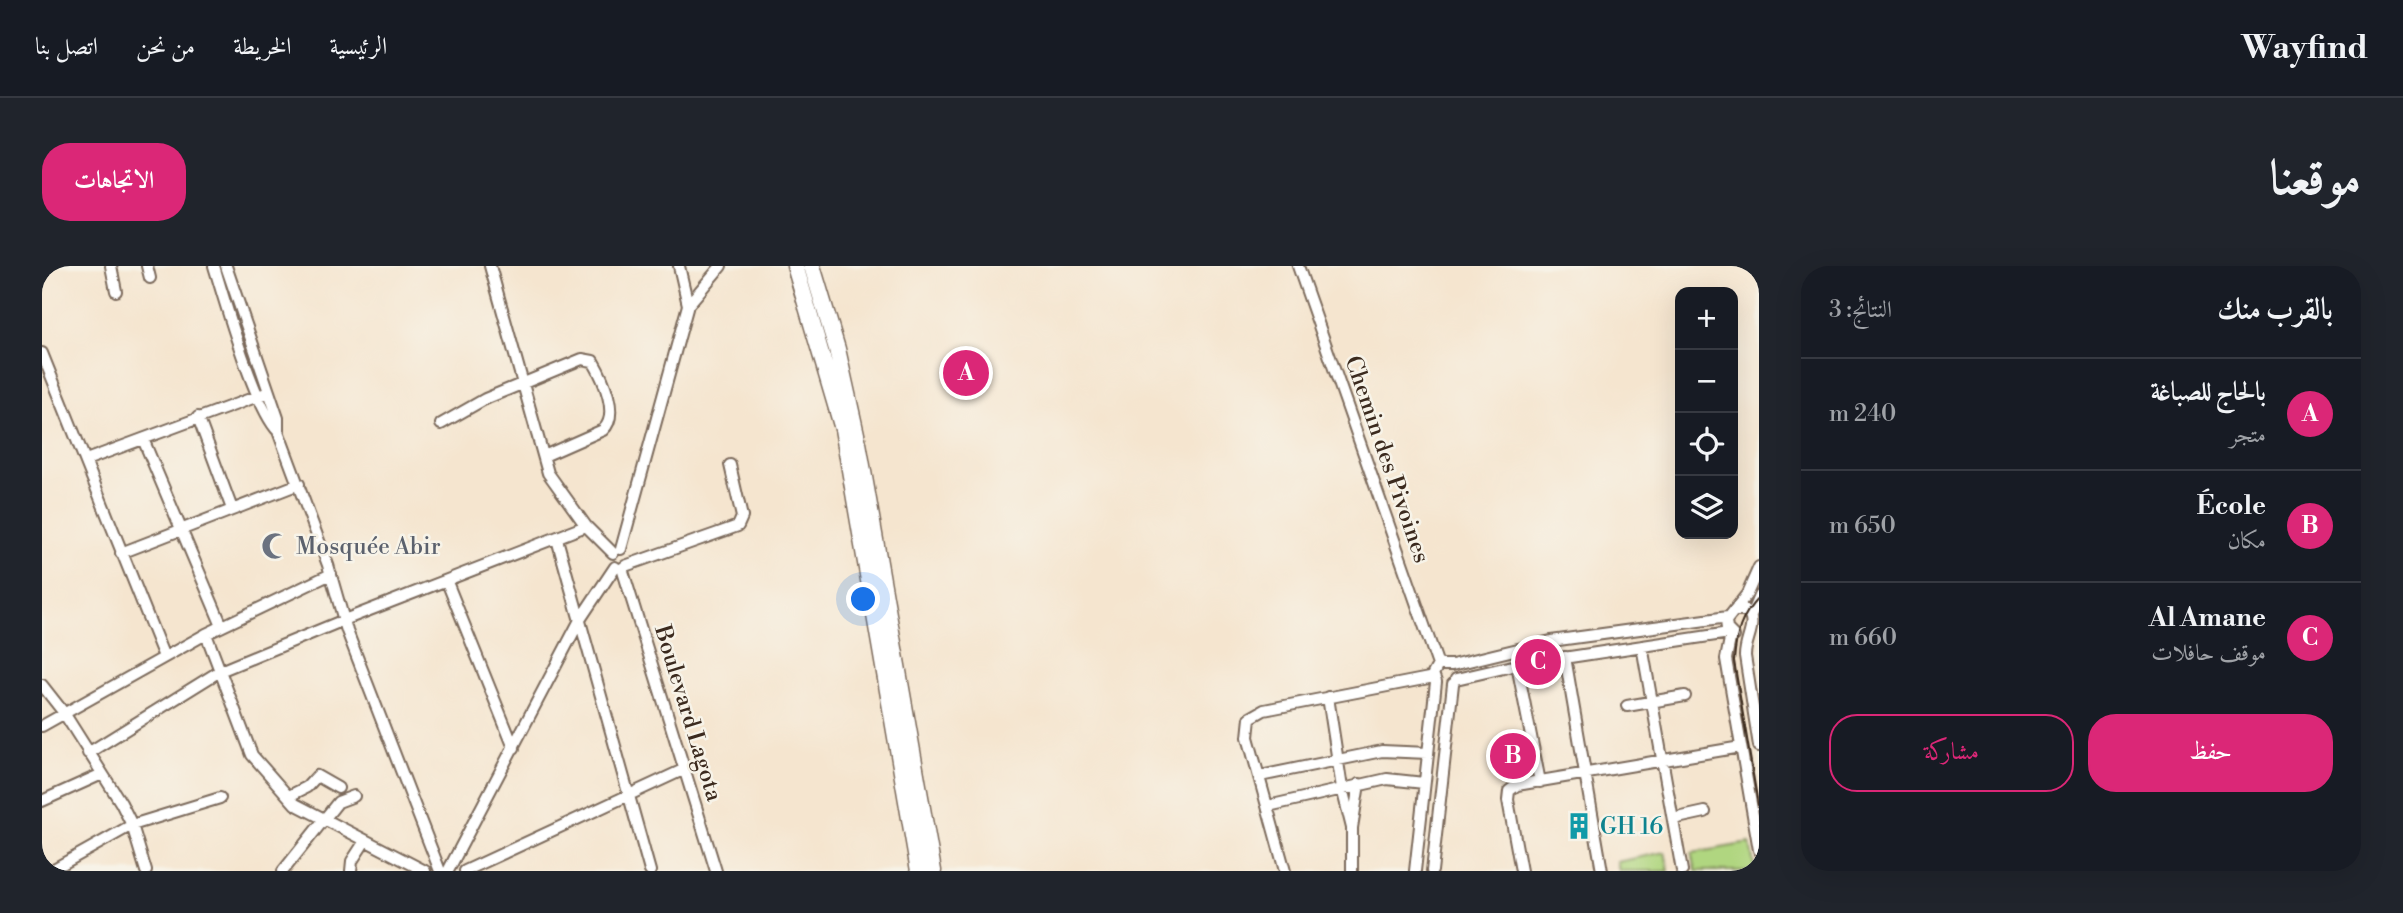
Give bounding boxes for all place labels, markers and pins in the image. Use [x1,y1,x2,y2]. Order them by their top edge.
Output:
pin: A [943,347,989,399]
mosque icon: Mosquée Abir [260,531,290,561]
place label: Mosquée Abir [296,533,441,561]
pin: C [1515,636,1561,688]
pin: B [1490,730,1536,782]
building icon: GH 16 [1564,811,1594,841]
place label: GH 16 [1600,813,1663,841]

